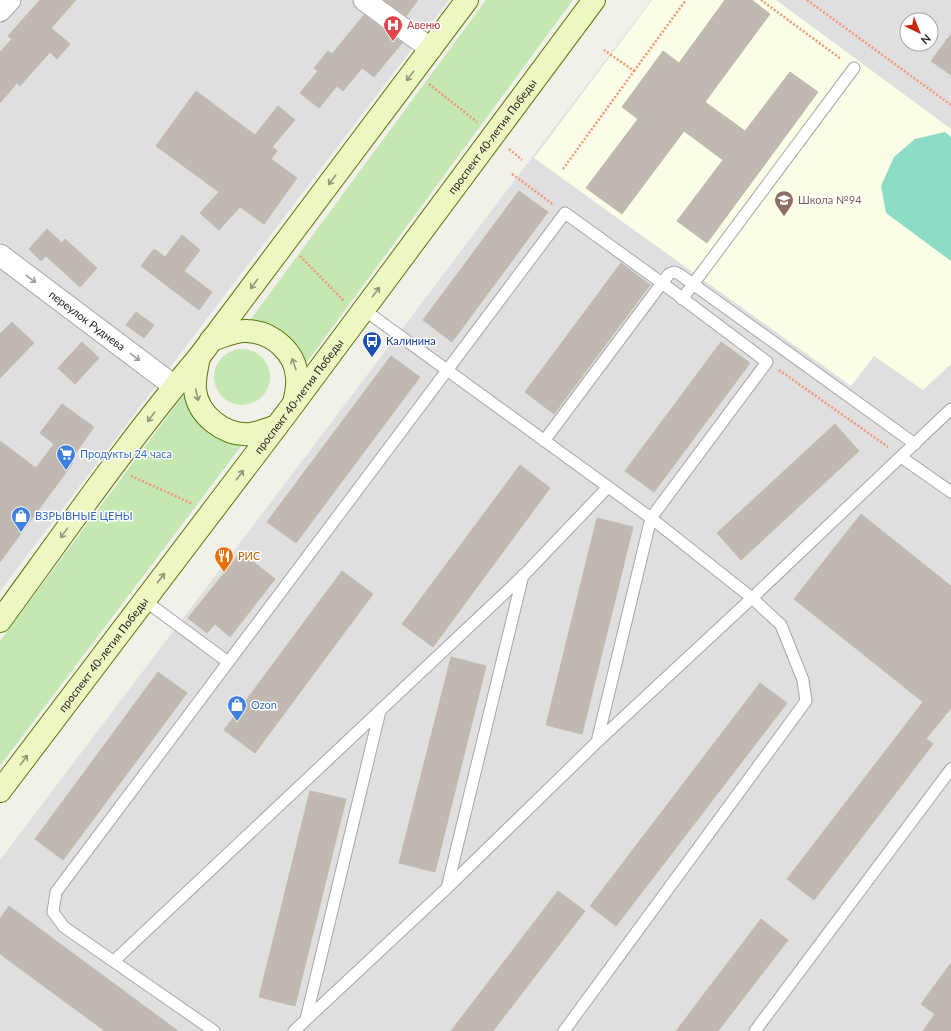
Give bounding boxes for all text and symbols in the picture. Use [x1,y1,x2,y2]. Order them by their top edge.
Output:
north arrow [899,12,939,52]
hospital icon: Авеню [382,14,404,42]
place label: Авеню [407,18,441,31]
text: N [919,32,934,47]
one-way arrow [406,71,415,82]
street label: проспект 40-летия Победы [445,76,539,196]
one-way arrow [328,174,336,185]
school or university icon: Школа №94 [773,189,795,217]
place label: Школа №94 [798,193,862,206]
one-way arrow [26,275,37,283]
one-way arrow [250,278,258,289]
one-way arrow [372,286,380,297]
street label: переулок Руднева [47,287,128,353]
bus stop icon: Калинина [361,330,383,358]
place label: Калинина [386,334,436,347]
street label: проспект 40-летия Победы [251,336,346,456]
one-way arrow [130,353,141,361]
one-way arrow [289,359,297,371]
one-way arrow [194,388,201,401]
one-way arrow [146,412,155,423]
supermarket icon: Продукты 24 часа [55,443,77,471]
place label: Продукты 24 часа [80,447,172,460]
one-way arrow [236,469,244,480]
shop icon: ВЗРЫВНЫЕ ЦЕНЫ [10,505,32,533]
place label: ВЗРЫВНЫЕ ЦЕНЫ [35,509,133,522]
one-way arrow [60,527,69,538]
restaurant icon: РИС [213,545,235,573]
place label: РИС [238,549,261,562]
one-way arrow [157,573,165,584]
street label: проспект 40-летия Победы [55,595,150,714]
shop icon: Ozon [226,694,248,722]
place label: Ozon [251,698,277,711]
one-way arrow [19,755,28,766]

